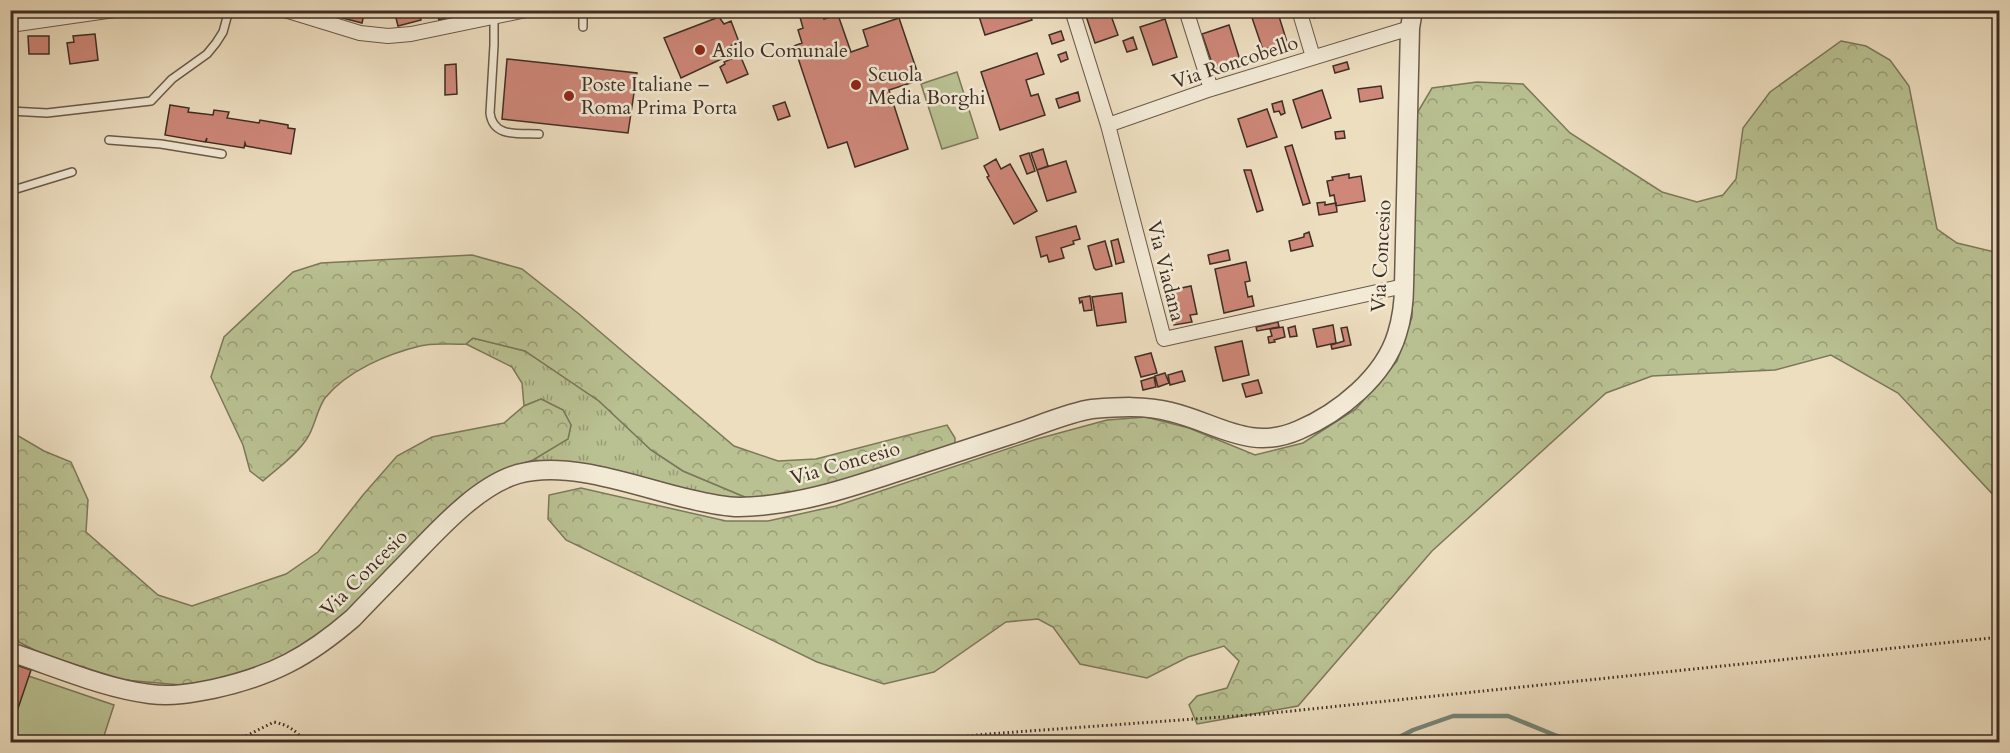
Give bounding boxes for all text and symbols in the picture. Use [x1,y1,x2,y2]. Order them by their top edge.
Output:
street label: Via Roncobello [1168,29,1302,95]
place label: Asilo Comunale [712,37,848,64]
marker: Asilo Comunale [693,43,707,57]
place label: Scuola Media Borghi [868,61,986,111]
place label: Poste Italiane – Roma Prima Porta [581,71,738,121]
marker: Scuola Media Borghi [849,78,863,92]
marker: Poste Italiane – Roma Prima Porta [562,89,576,103]
street label: Via Concesio [1365,199,1397,313]
street label: Via Viadana [1140,218,1192,324]
street label: Via Concesio [787,434,903,492]
street label: Via Concesio [314,523,414,623]

